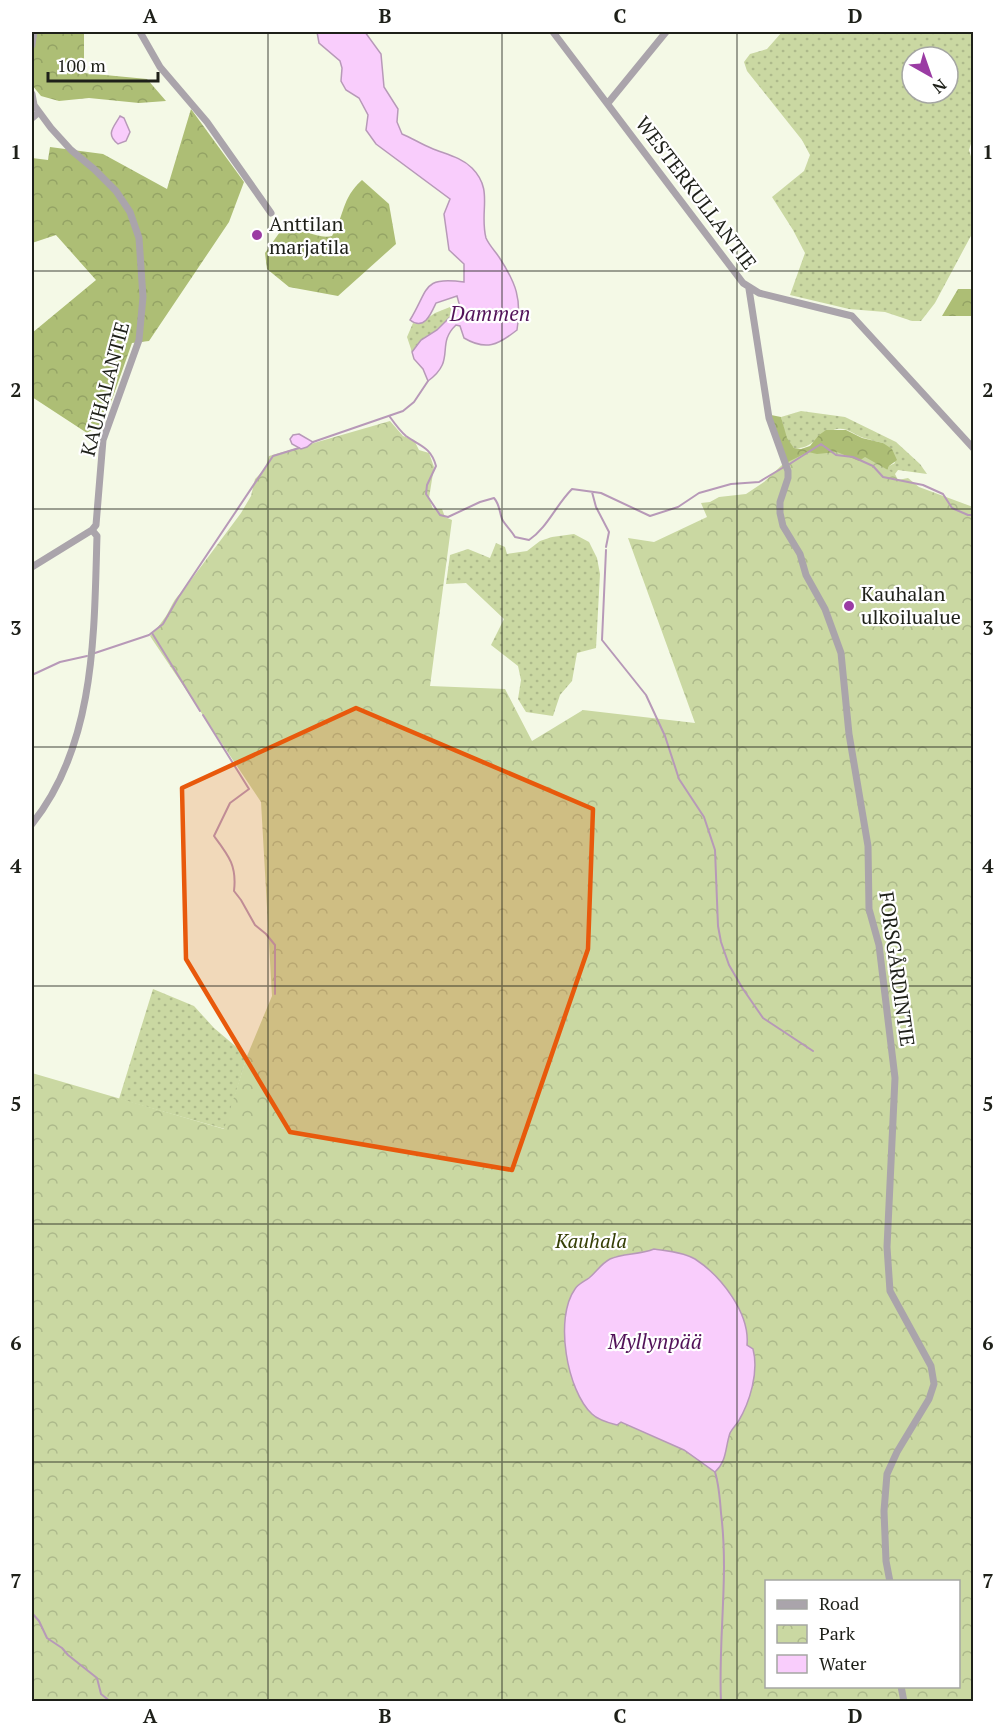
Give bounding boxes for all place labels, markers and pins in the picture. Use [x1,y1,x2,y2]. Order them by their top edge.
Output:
place label: Anttilan marjatila [269,210,349,260]
marker: Anttilan marjatila [250,228,264,242]
place label: Kauhalan ulkoilualue [861,580,961,630]
marker: Kauhalan ulkoilualue [842,599,856,613]

